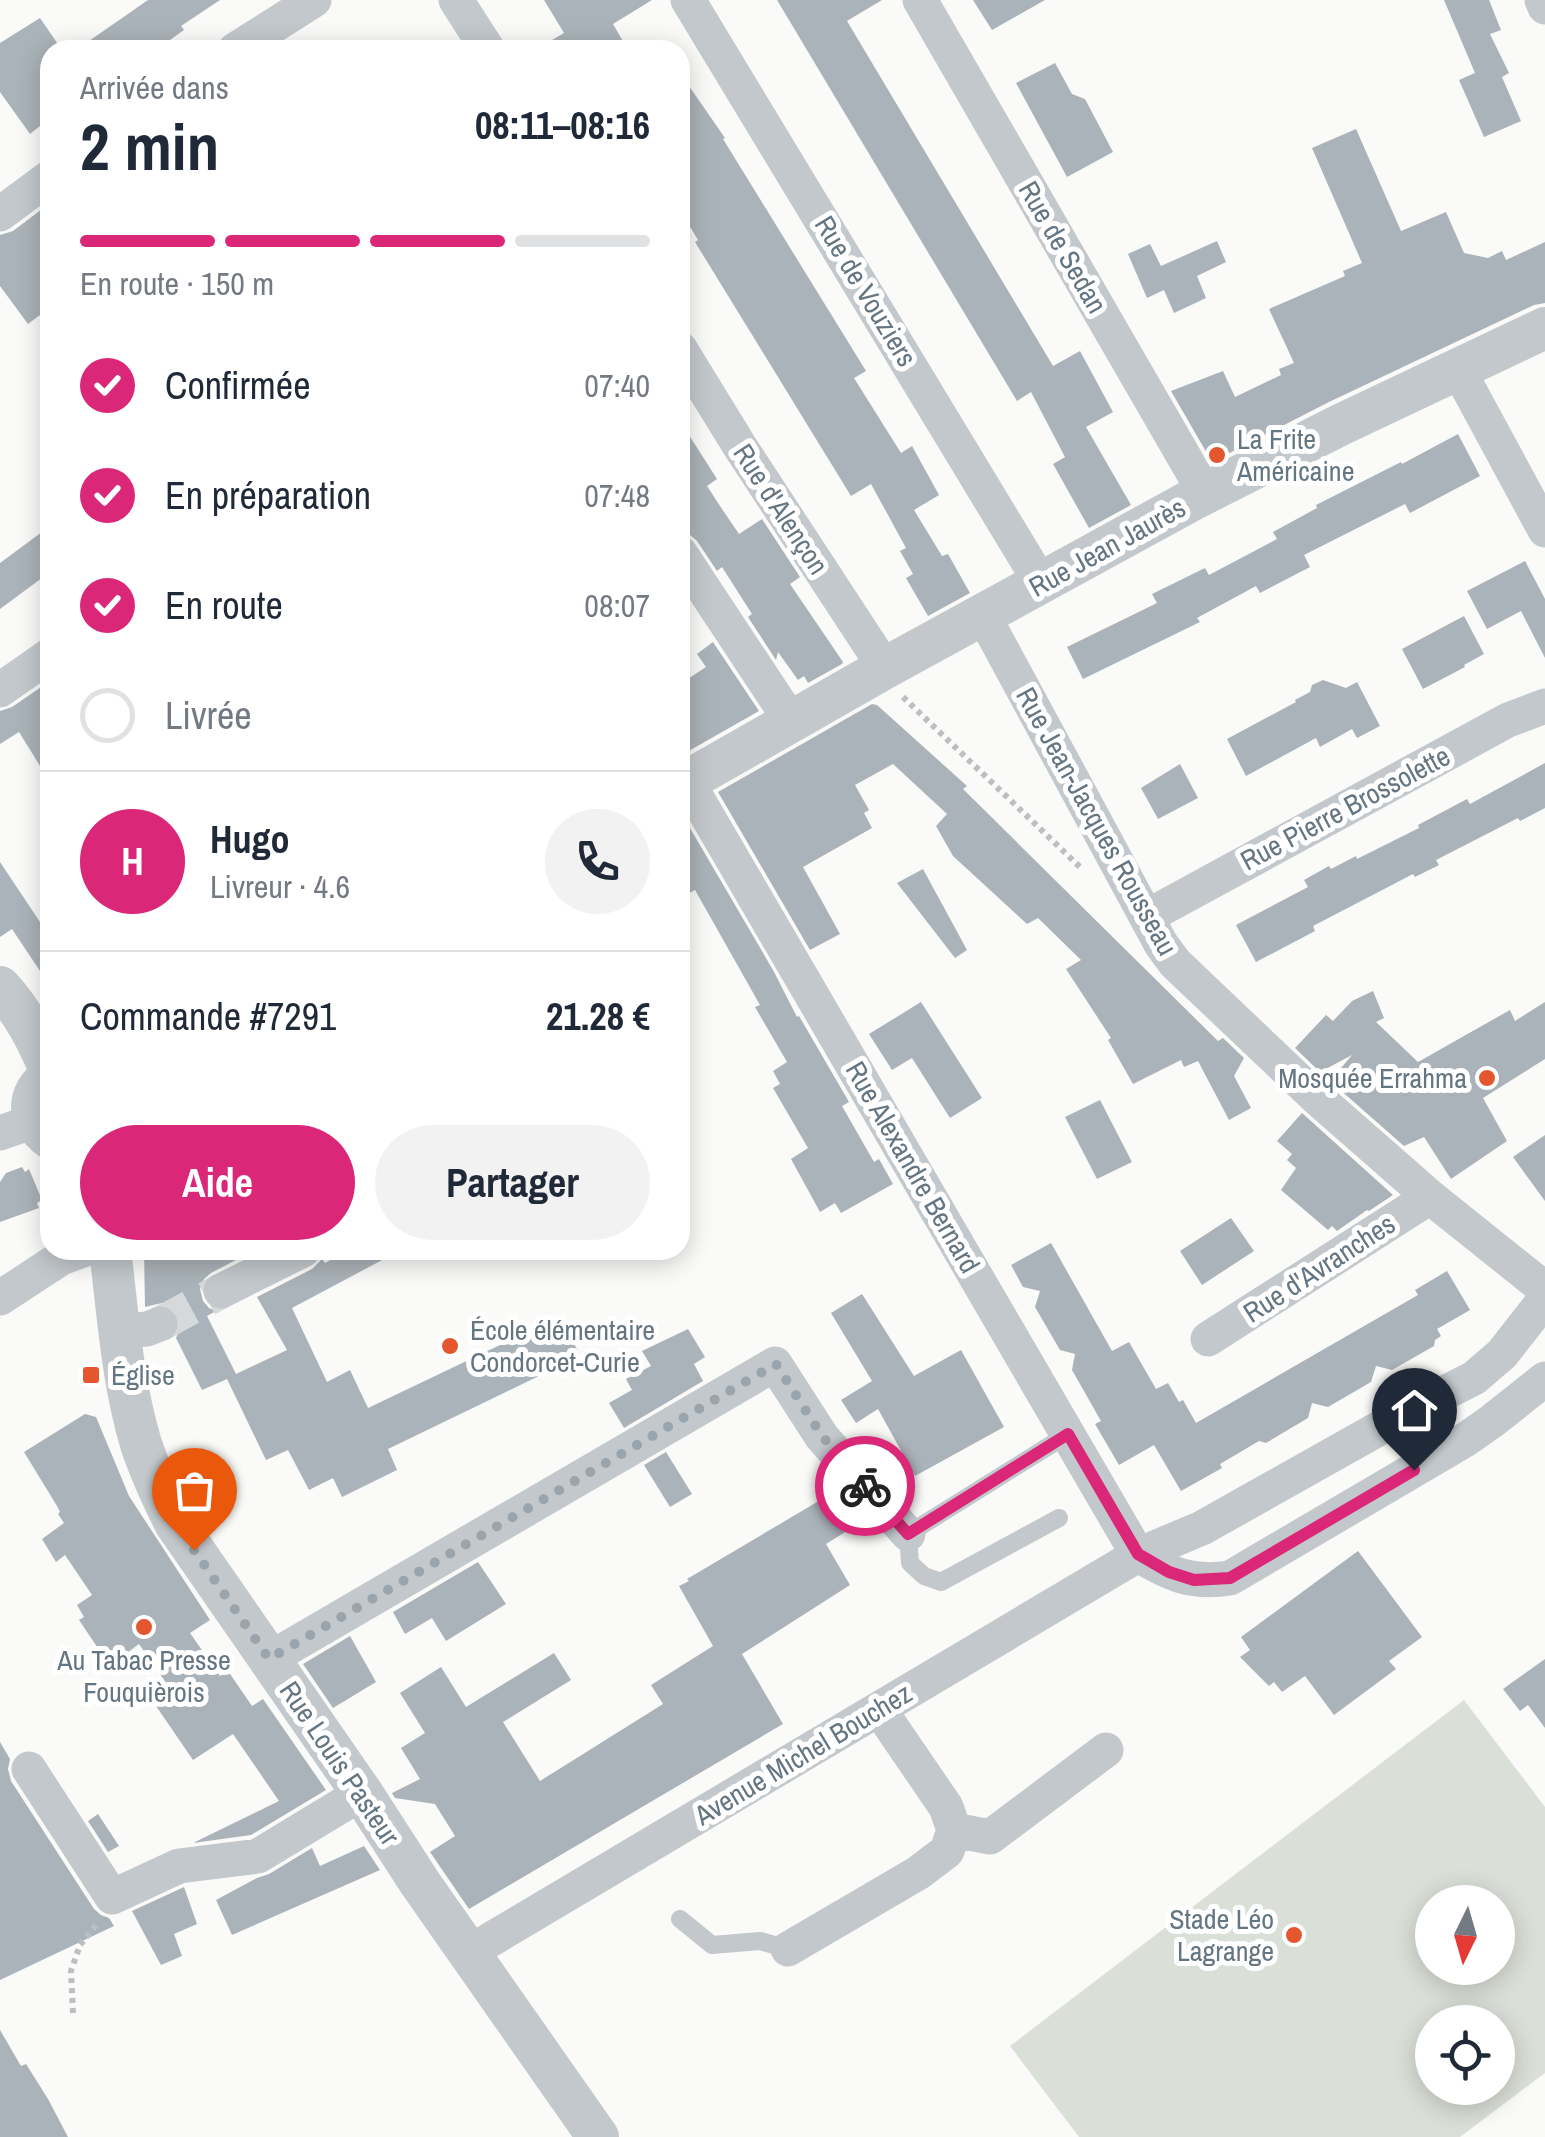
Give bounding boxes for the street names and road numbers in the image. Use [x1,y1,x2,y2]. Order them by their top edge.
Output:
street label: Rue de Sedan [1010,174,1116,320]
street label: Rue de Vouziers [806,208,926,374]
street label: Rue d'Alençon [725,436,837,582]
street label: Rue Jean Jaurès [1022,488,1192,606]
street label: Rue Jean-Jacques Rousseau [1007,680,1187,962]
street label: Rue Pierre Brossolette [1234,737,1456,879]
street label: Rue Alexandre Bernard [837,1054,989,1280]
street label: Rue d'Avranches [1236,1205,1402,1331]
street label: Rue Louis Pasteur [271,1674,409,1853]
street label: Avenue Michel Bouchez [686,1674,919,1834]

